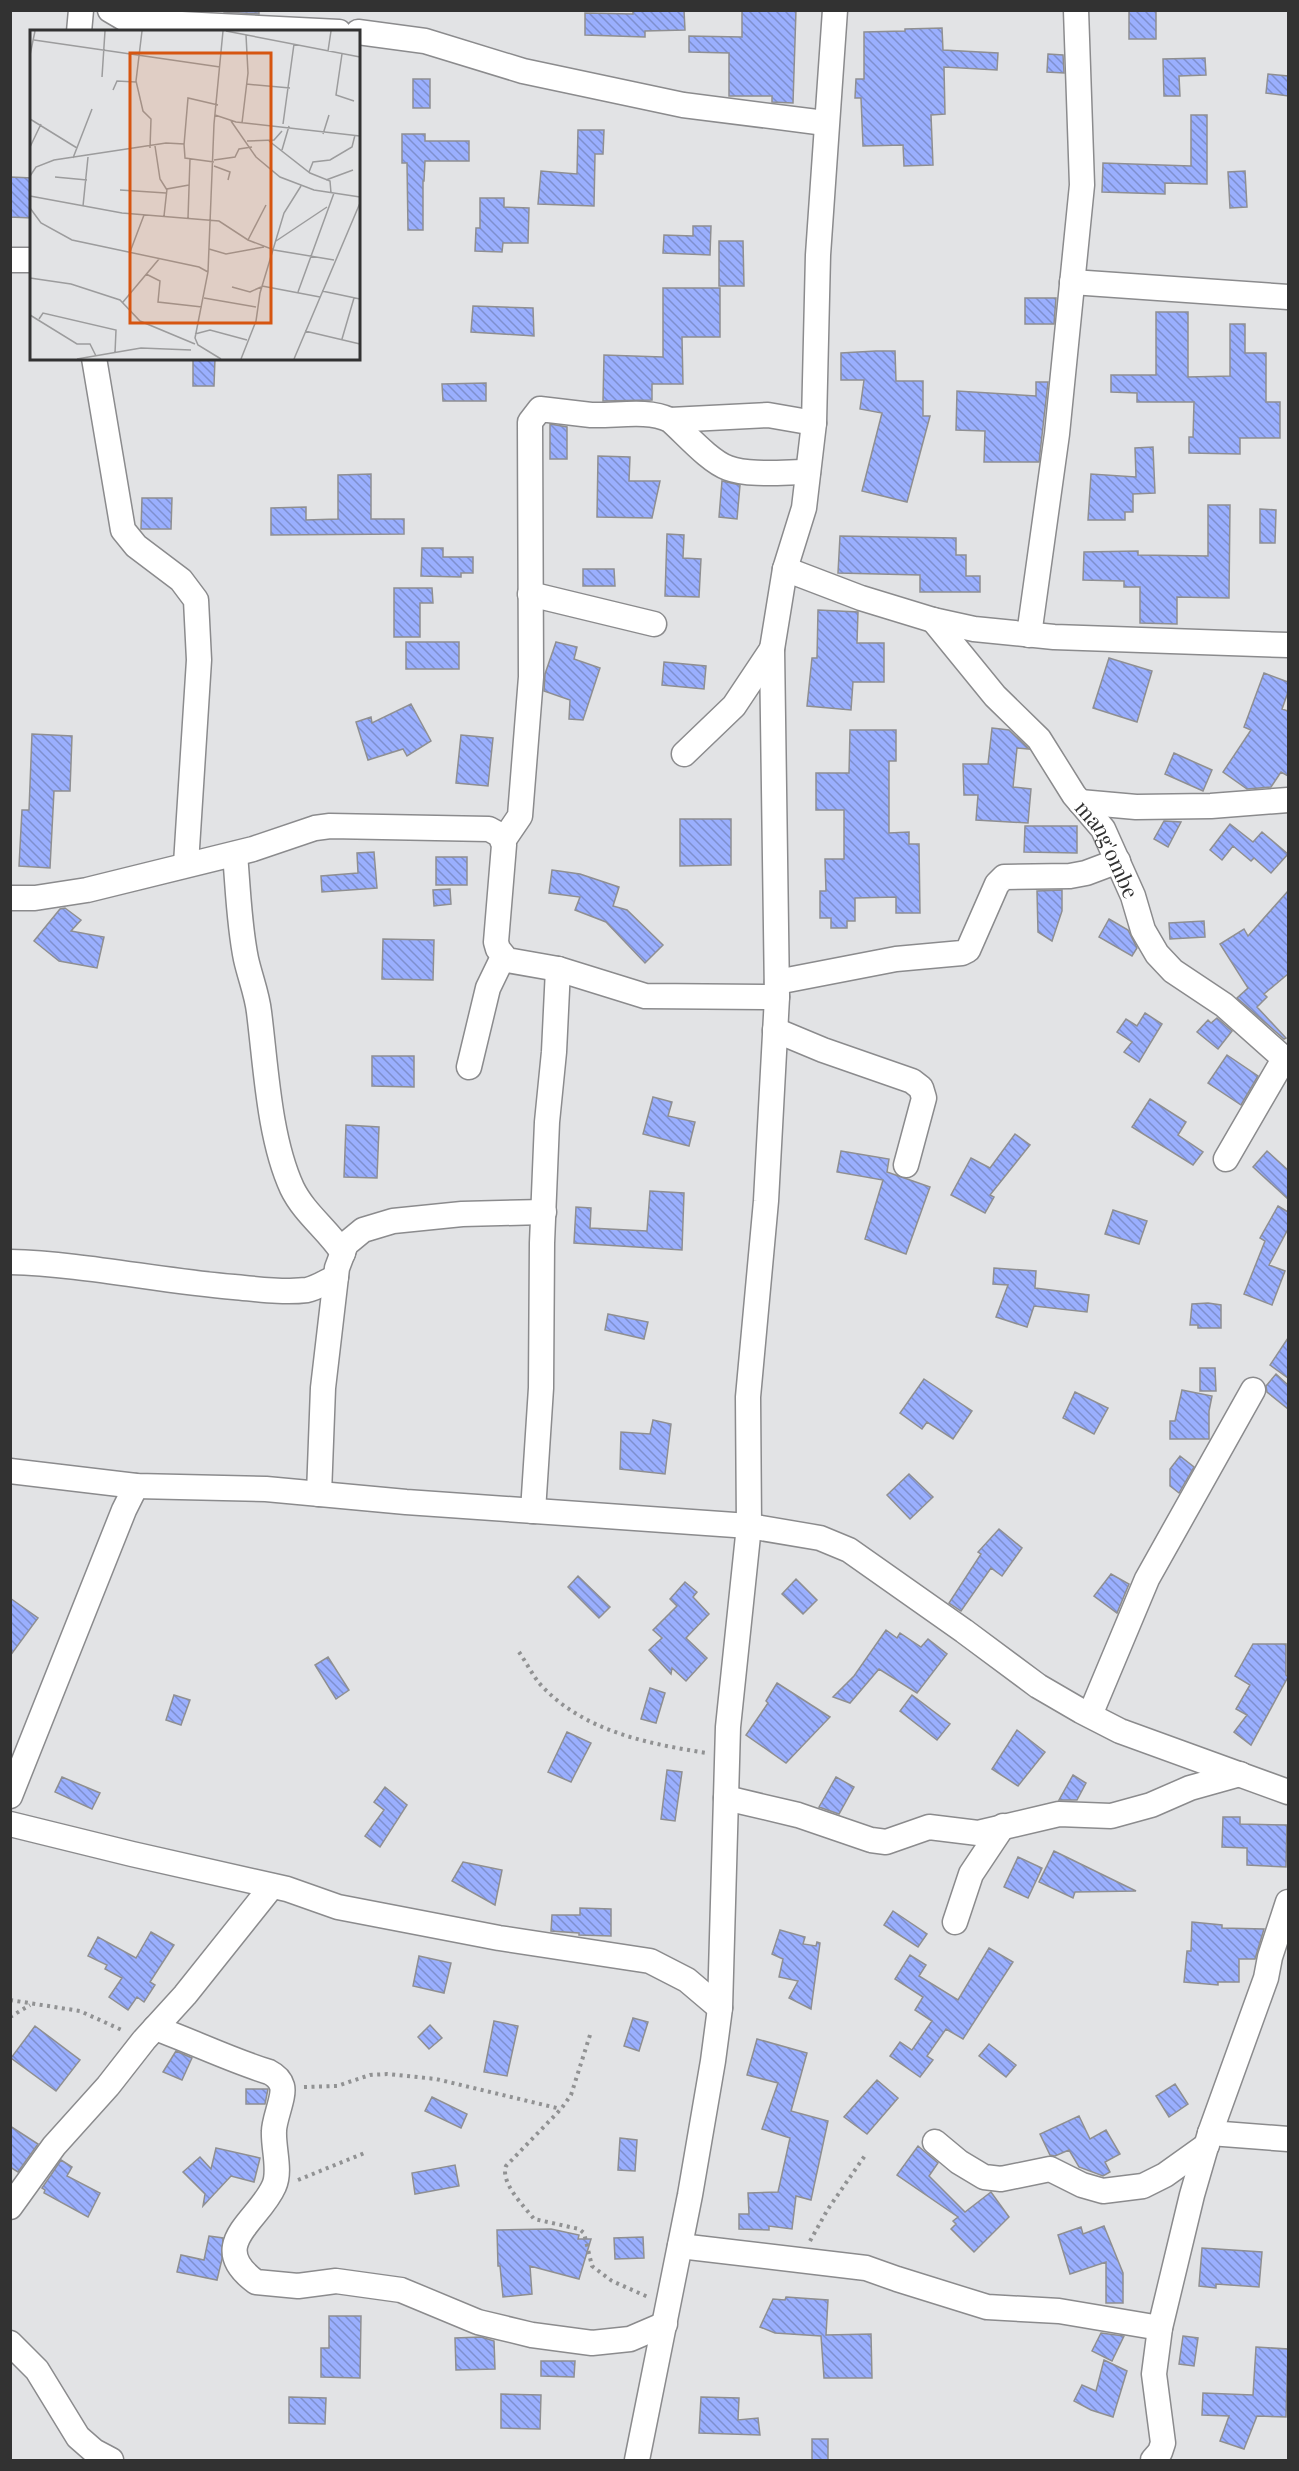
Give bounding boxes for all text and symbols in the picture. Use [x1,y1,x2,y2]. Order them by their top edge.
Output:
inset map [30,30,360,360]
street label: mang'ombe [1070,793,1146,902]

